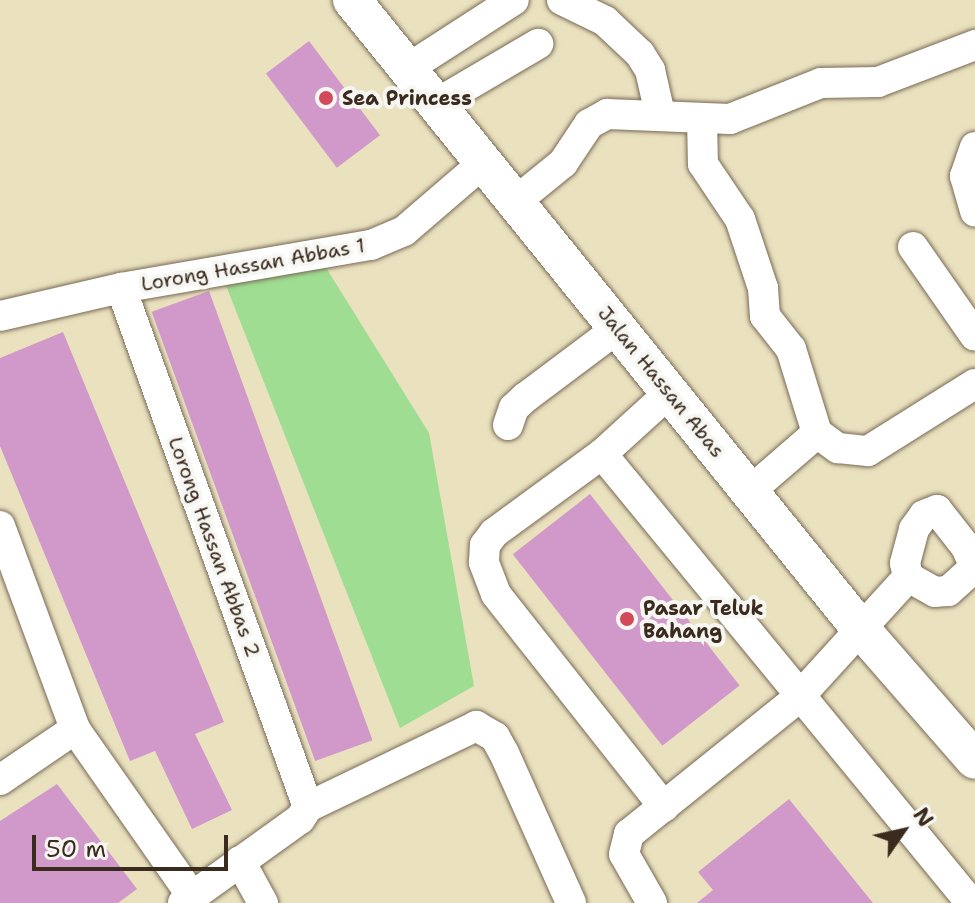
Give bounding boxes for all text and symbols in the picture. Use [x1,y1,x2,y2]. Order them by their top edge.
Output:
place label: Sea Princess [342,86,472,110]
marker: Sea Princess [317,89,335,107]
street label: Lorong Hassan Abbas 1 [139,233,367,297]
street label: Jalan Hassan Abas [593,302,729,462]
street label: Lorong Hassan Abbas 2 [163,434,265,660]
place label: Pasar Teluk Bahang [643,596,764,643]
marker: Pasar Teluk Bahang [618,610,636,628]
north arrow [863,791,943,871]
text: N [906,802,940,833]
scale bar [36,819,232,869]
text: 50 m [46,833,106,865]

